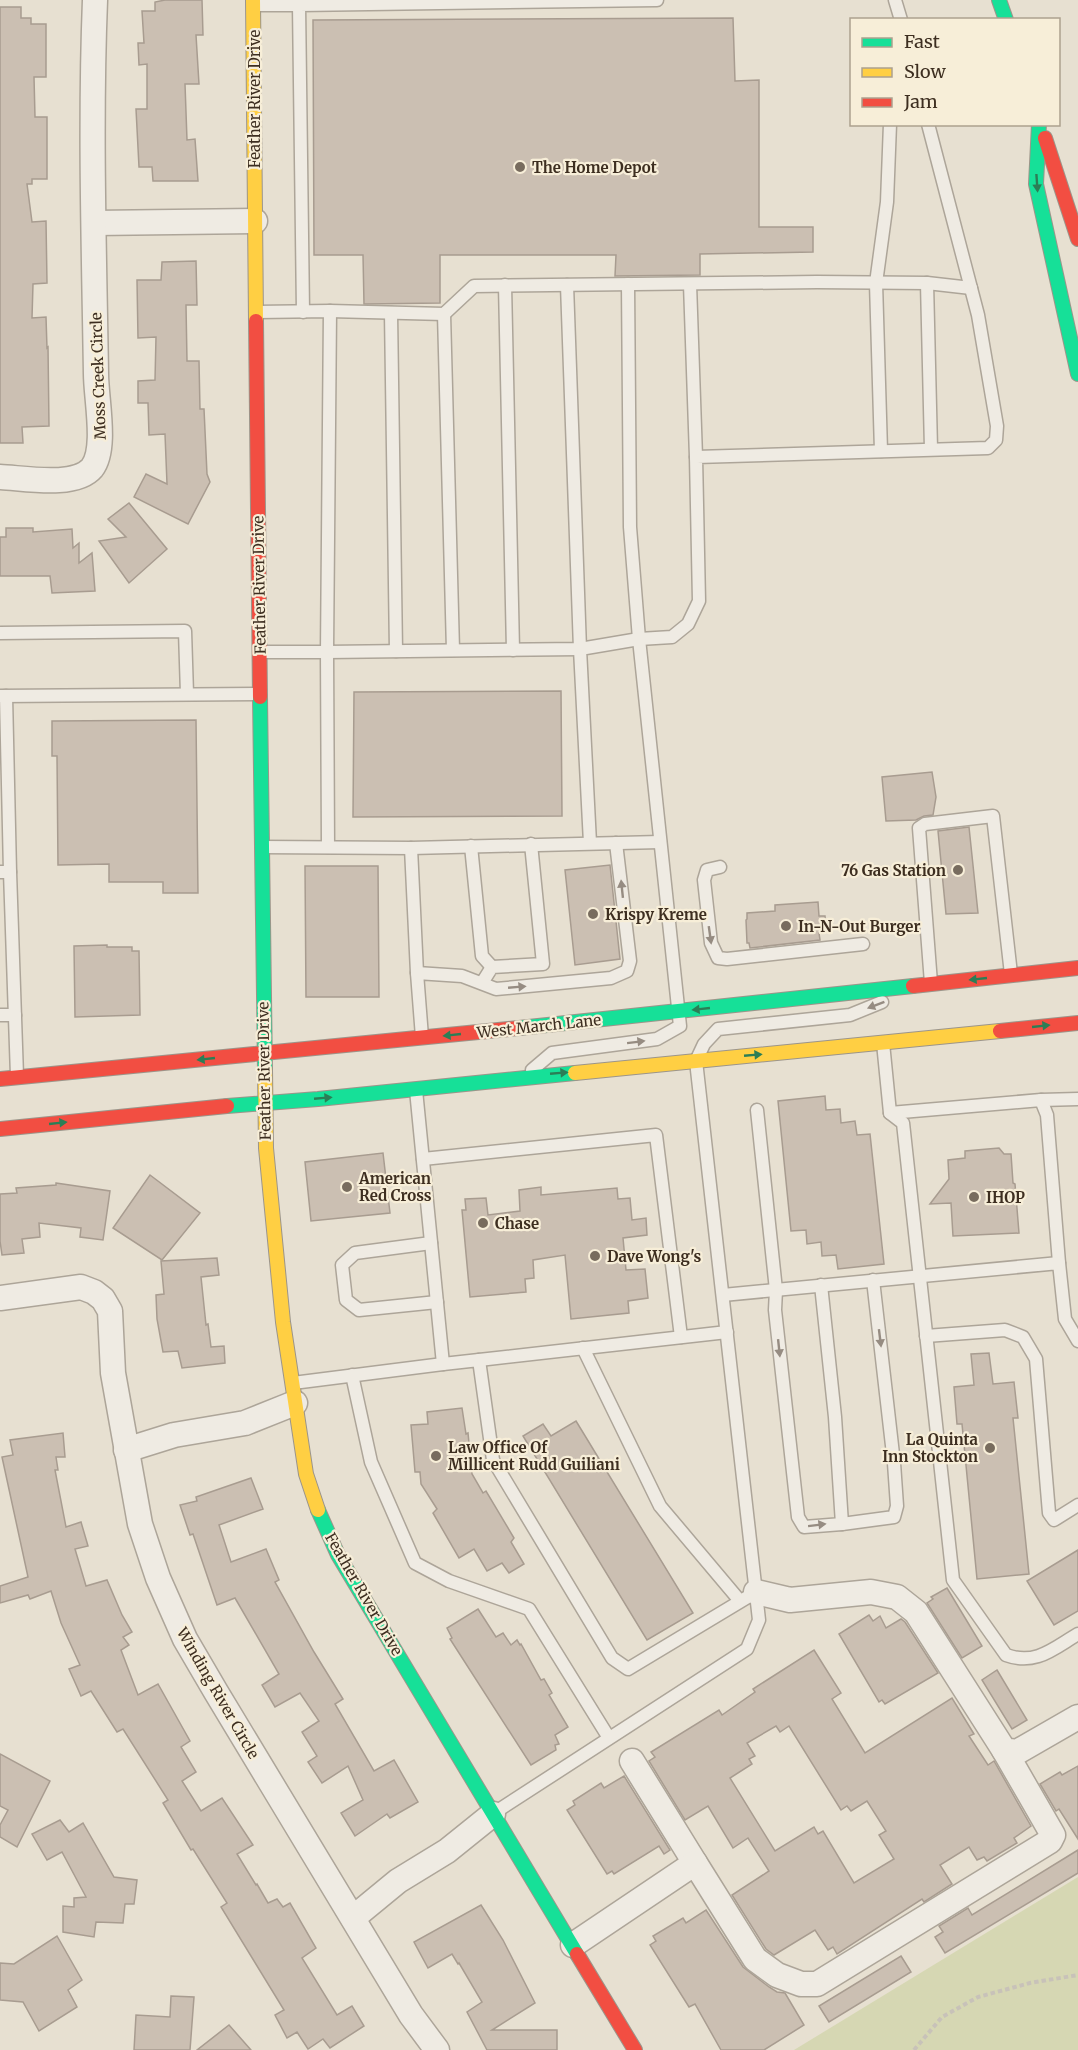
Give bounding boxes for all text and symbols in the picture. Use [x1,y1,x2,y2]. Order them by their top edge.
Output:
legend [850,18,1060,126]
street label: Feather River Drive [245,30,264,168]
text: Fast [904,30,940,53]
text: Slow [904,60,947,83]
text: Jam [903,90,938,113]
place label: The Home Depot [532,158,657,177]
marker: The Home Depot [513,160,527,174]
one-way arrow [1032,173,1042,192]
street label: Moss Creek Circle [86,312,110,440]
street label: Feather River Drive [248,515,270,654]
place label: 76 Gas Station [841,861,946,880]
marker: 76 Gas Station [951,863,965,877]
one-way arrow [617,879,626,898]
place label: Krispy Kreme [605,905,707,924]
marker: Krispy Kreme [586,907,600,921]
place label: In-N-Out Burger [798,917,920,936]
marker: In-N-Out Burger [779,919,793,933]
one-way arrow [706,926,715,945]
one-way arrow [969,974,988,984]
one-way arrow [507,982,526,992]
one-way arrow [867,1000,885,1010]
street label: Feather River Drive [253,1001,275,1140]
one-way arrow [691,1004,710,1014]
street label: West March Lane [475,1010,602,1042]
one-way arrow [1032,1021,1051,1031]
one-way arrow [442,1030,461,1040]
one-way arrow [627,1038,646,1047]
one-way arrow [744,1050,763,1060]
one-way arrow [196,1054,215,1064]
one-way arrow [550,1068,569,1078]
one-way arrow [314,1093,333,1103]
one-way arrow [49,1118,68,1128]
place label: American Red Cross [358,1169,432,1205]
marker: American Red Cross [340,1180,354,1194]
place label: IHOP [986,1188,1025,1207]
marker: IHOP [967,1190,981,1204]
place label: Chase [495,1214,539,1233]
marker: Chase [476,1216,490,1230]
place label: Dave Wong's [607,1247,701,1266]
marker: Dave Wong's [588,1249,602,1263]
one-way arrow [875,1329,885,1348]
one-way arrow [774,1338,784,1357]
place label: La Quinta Inn Stockton [882,1430,979,1466]
place label: Law Office Of Millicent Rudd Guiliani [448,1438,620,1474]
marker: La Quinta Inn Stockton [983,1441,997,1455]
marker: Law Office Of Millicent Rudd Guiliani [429,1449,443,1463]
one-way arrow [808,1521,827,1530]
street label: Feather River Drive [321,1529,407,1659]
street label: Winding River Circle [172,1623,263,1762]

